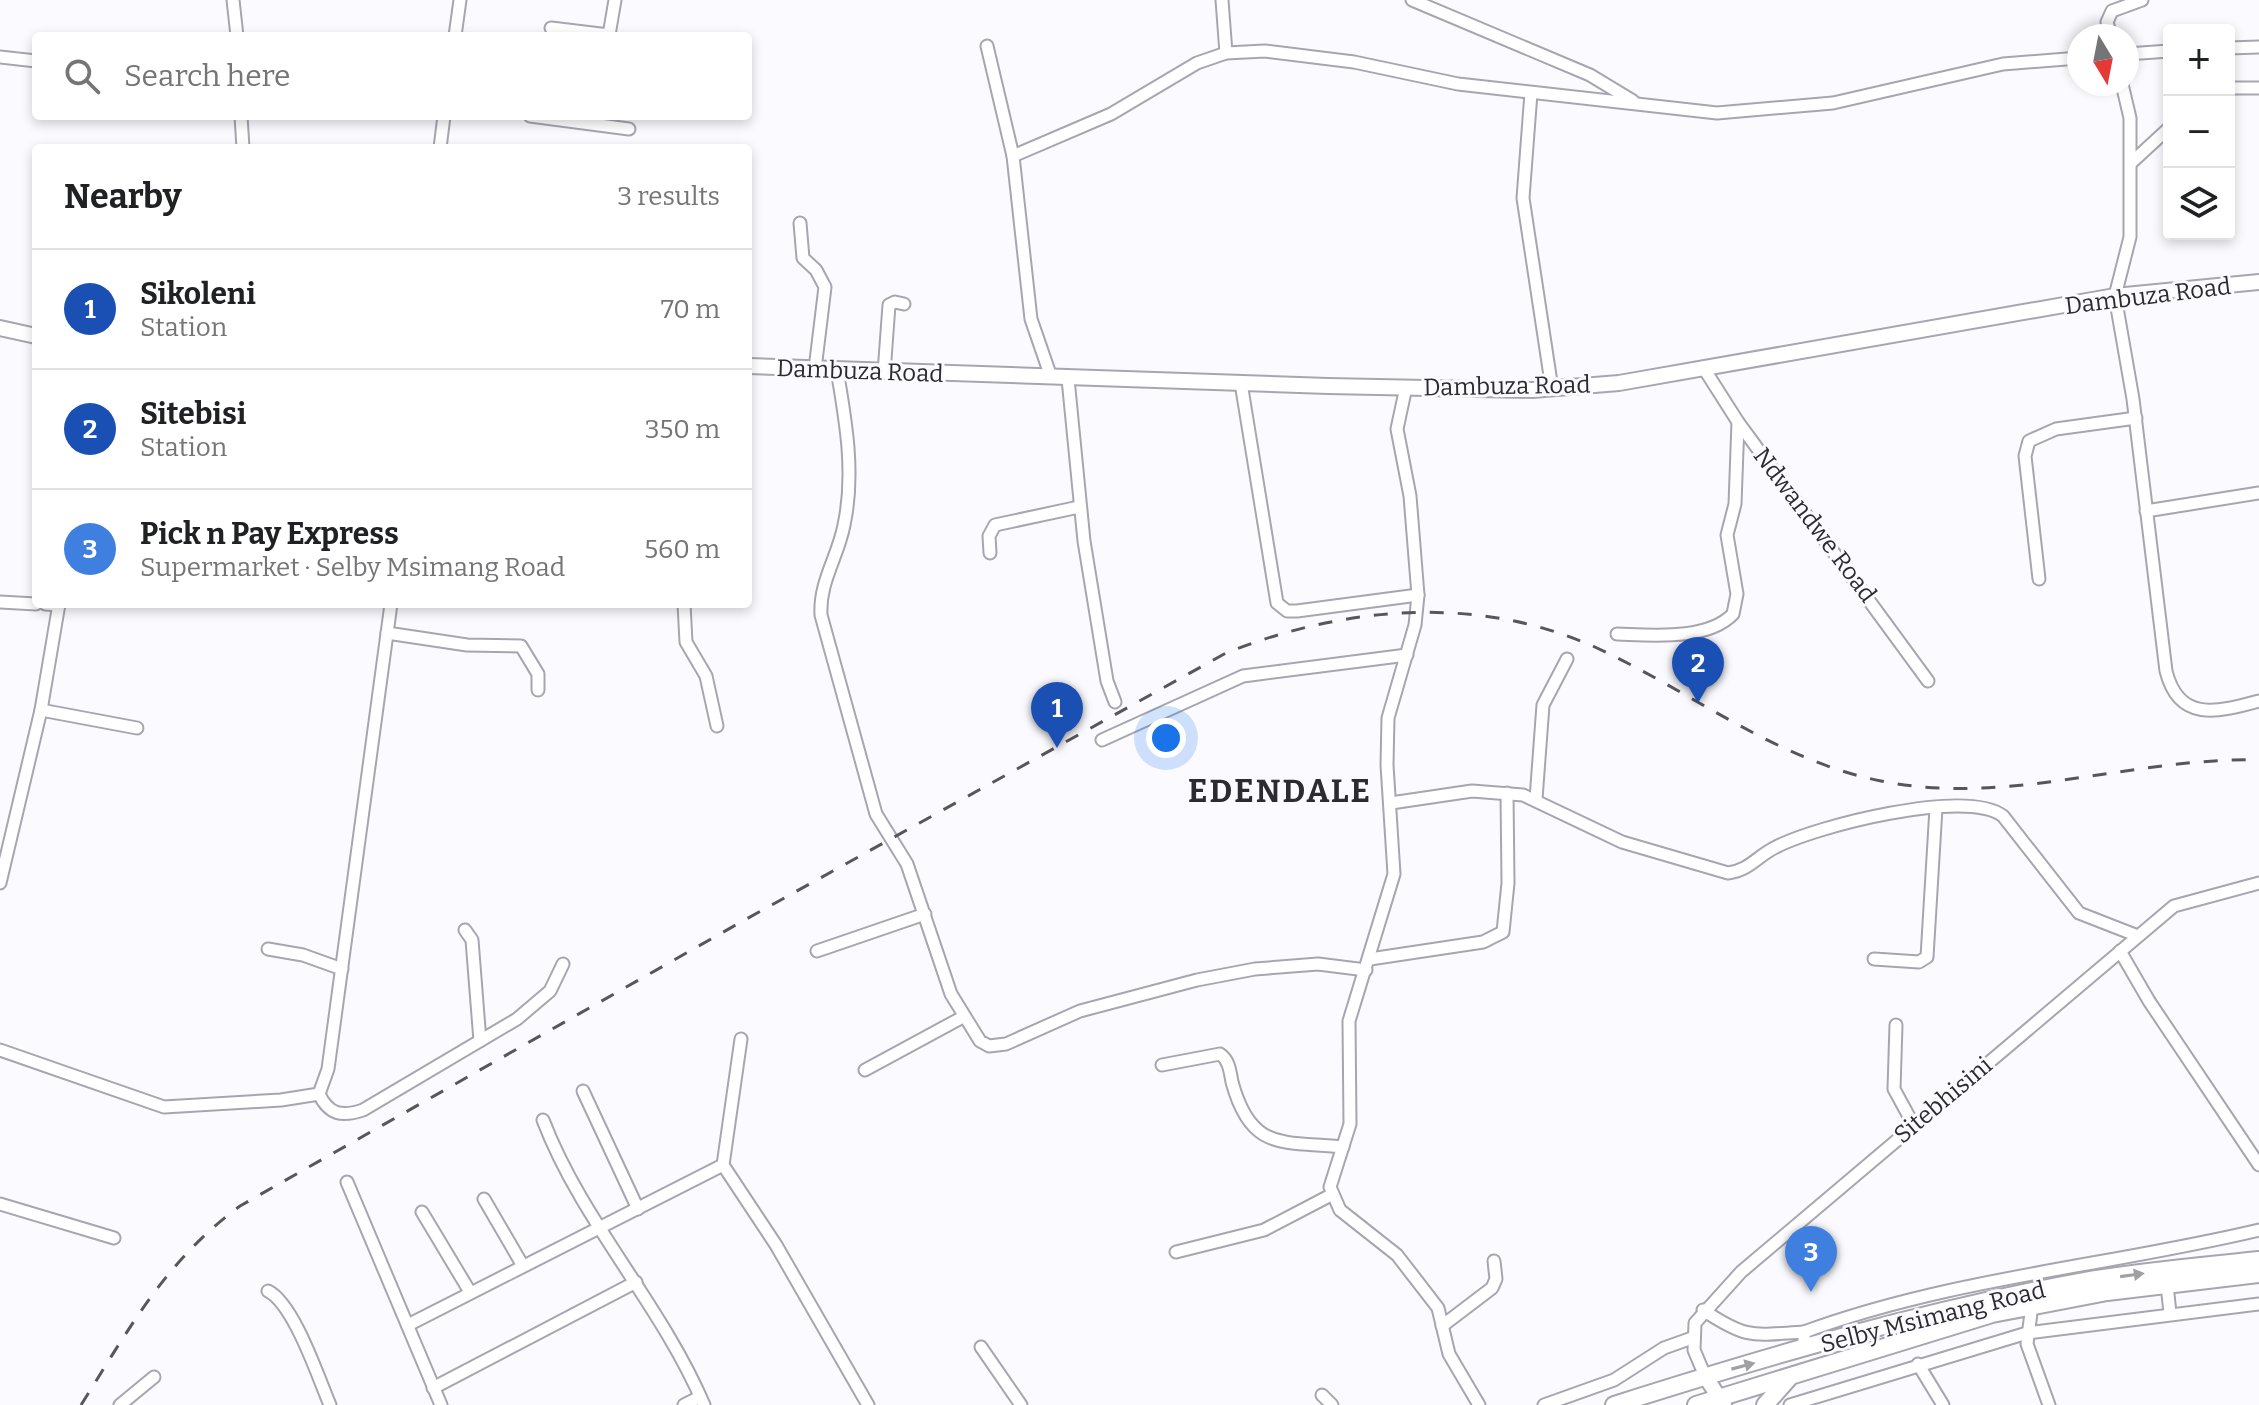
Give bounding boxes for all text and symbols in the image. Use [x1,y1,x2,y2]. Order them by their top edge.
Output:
north arrow [2067,24,2139,96]
map controls [2163,24,2235,240]
button: + [2163,24,2235,96]
search box [32,32,752,120]
icon: search [60,54,104,98]
text: Search here [124,58,291,94]
button: − [2163,96,2235,168]
button: layers [2163,168,2235,240]
text: Nearby [64,176,182,217]
text: 3 results [617,181,720,212]
street label: Dambuza Road [2063,272,2233,320]
text: Sikoleni [140,276,256,312]
text: 1 [84,294,96,325]
text: 70 m [661,294,720,325]
text: Station [140,312,227,343]
street label: Dambuza Road [776,354,944,388]
street label: Dambuza Road [1423,371,1591,401]
text: Sitebisi [140,396,246,432]
text: 2 [83,414,97,445]
text: 350 m [645,414,720,445]
text: Station [140,432,227,463]
street label: Ndwandwe Road [1748,442,1882,608]
text: Pick n Pay Express [140,516,399,552]
text: 3 [83,534,97,565]
text: 560 m [644,534,720,565]
text: Supermarket · Selby Msimang Road [140,552,565,583]
pin: 2 [1672,637,1724,703]
pin: 1 [1031,682,1083,748]
your location [1146,718,1186,758]
district label: EDENDALE [1188,772,1372,810]
street label: Sitebhisini [1888,1051,1998,1149]
pin: 3 [1785,1226,1837,1292]
one-way arrow [2120,1268,2145,1281]
street label: Selby Msimang Road [1818,1276,2048,1358]
one-way arrow [1730,1359,1755,1371]

